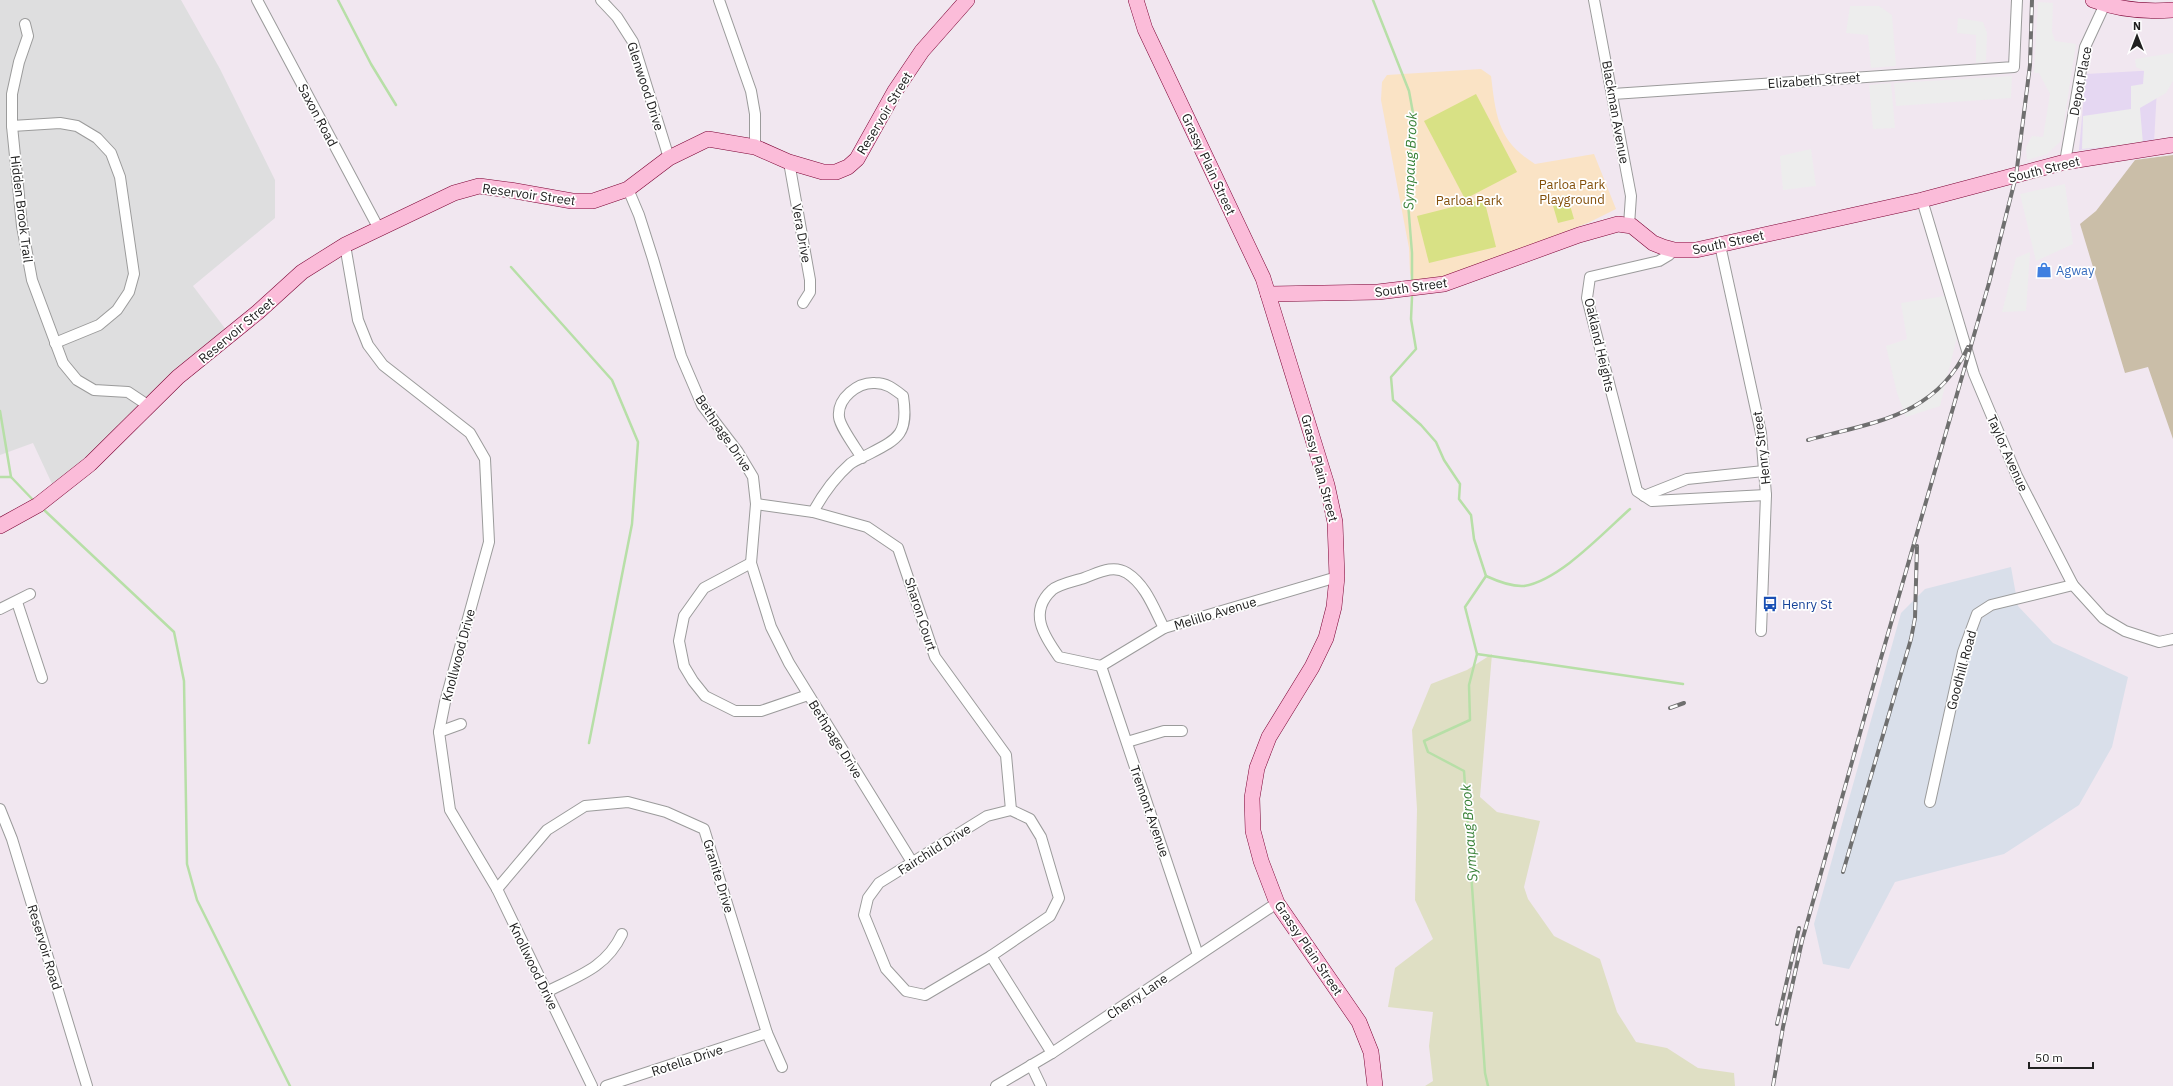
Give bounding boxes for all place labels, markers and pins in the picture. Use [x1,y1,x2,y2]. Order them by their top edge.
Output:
shop icon: Agway [2035,261,2053,279]
place label: Agway [2056,262,2095,279]
bus stop icon: Henry St [1761,595,1779,613]
place label: Henry St [1782,596,1832,613]

